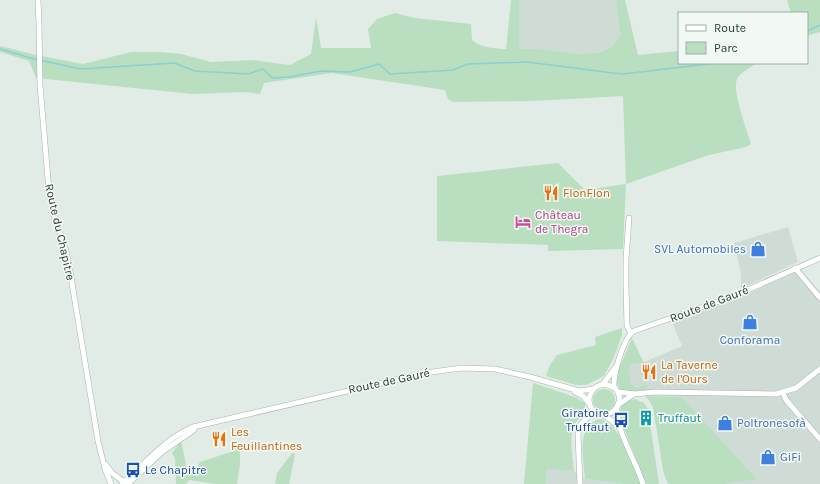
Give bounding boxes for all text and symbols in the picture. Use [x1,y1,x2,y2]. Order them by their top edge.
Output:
legend [678,12,808,64]
text: Route [714,21,746,35]
text: Parc [714,41,738,55]
street label: Route du Chapitre [42,182,78,282]
restaurant icon: FlonFlon [542,184,560,202]
place label: FlonFlon [563,186,610,200]
place label: Château de Thegra [535,208,588,236]
hotel icon: Château de Thegra [514,213,532,231]
shop icon: SVL Automobiles [749,240,767,258]
place label: SVL Automobiles [654,242,746,256]
street label: Route de Gauré [668,283,750,325]
shop icon: Conforama [741,313,759,331]
place label: Conforama [720,333,780,347]
place label: La Taverne de l'Ours [661,358,718,386]
restaurant icon: La Taverne de l'Ours [640,363,658,381]
street label: Route de Gauré [347,366,431,396]
place label: Giratoire Truffaut [562,406,609,434]
building icon: Truffaut [637,409,655,427]
bus stop icon: Giratoire Truffaut [612,411,630,429]
place label: Truffaut [658,411,702,425]
shop icon: Poltronesofà [716,414,734,432]
place label: Poltronesofà [737,416,806,430]
place label: Les Feuillantines [231,425,302,453]
restaurant icon: Les Feuillantines [210,430,228,448]
shop icon: GiFi [759,448,777,466]
place label: GiFi [780,450,801,464]
bus stop icon: Le Chapitre [124,461,142,479]
place label: Le Chapitre [145,463,206,477]

